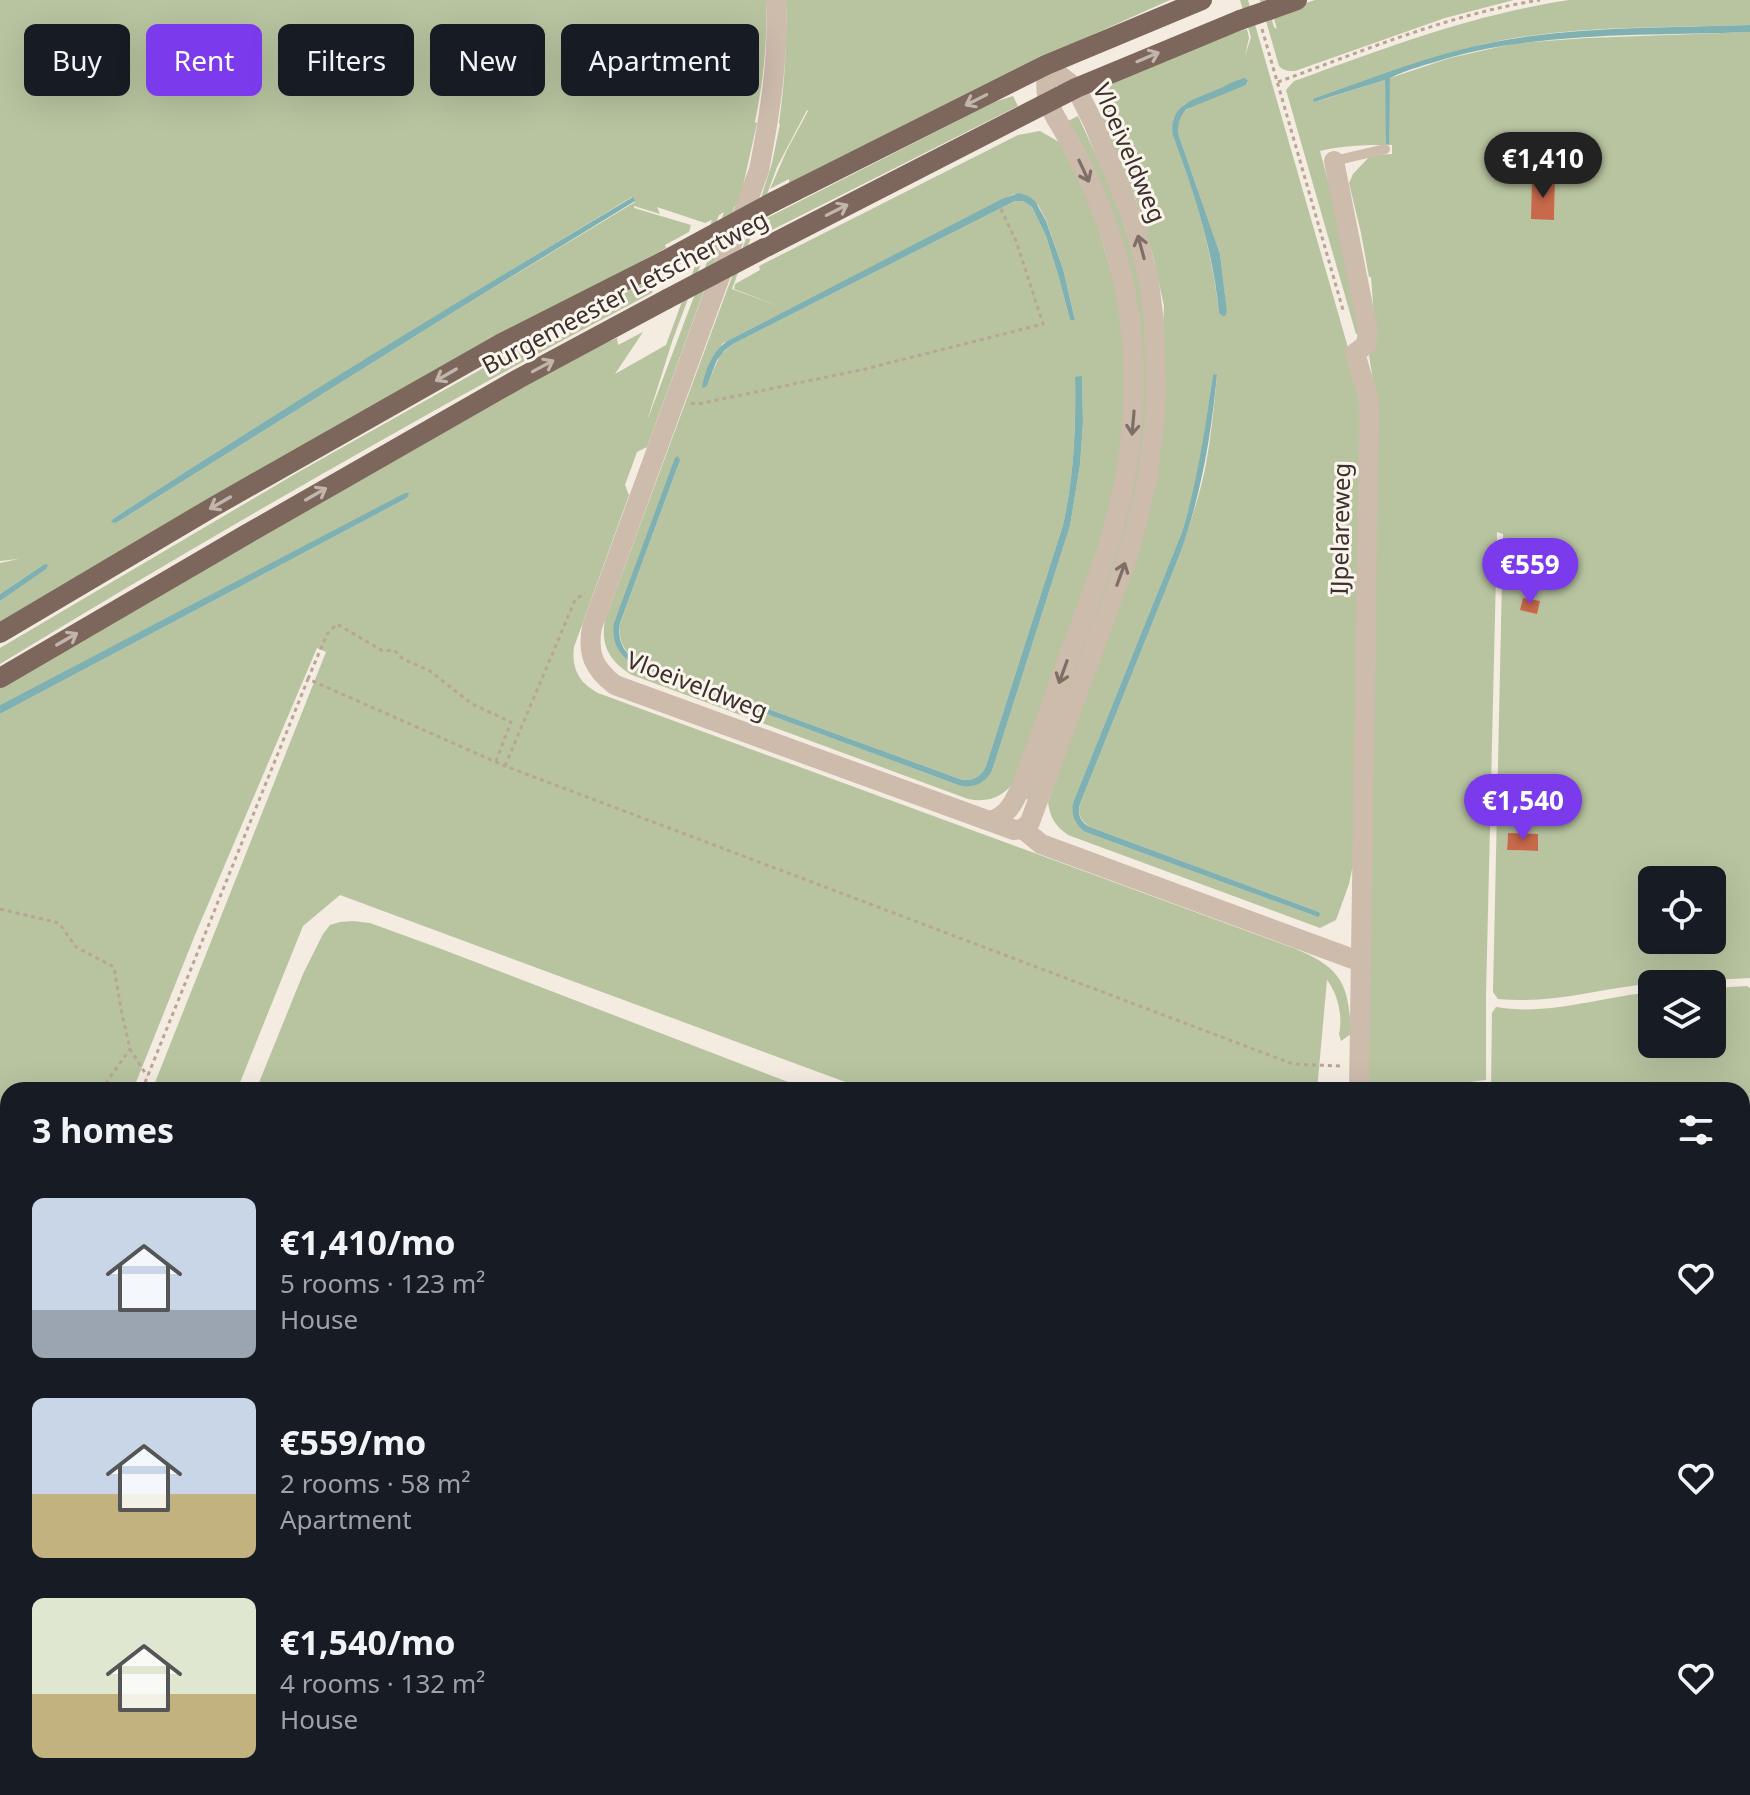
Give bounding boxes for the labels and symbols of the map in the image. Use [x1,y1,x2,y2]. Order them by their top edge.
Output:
one-way arrow [1135,49,1160,64]
street label: Vloeiveldweg [1086,78,1175,227]
one-way arrow [964,93,988,108]
pin: €1,410 [1478,132,1608,200]
one-way arrow [1078,158,1093,182]
one-way arrow [825,201,848,217]
street label: Burgemeester Letschertweg [475,202,773,381]
one-way arrow [1132,234,1147,260]
one-way arrow [530,358,554,373]
one-way arrow [435,367,458,383]
one-way arrow [1125,409,1140,436]
street label: IJpelareweg [1322,463,1357,595]
one-way arrow [304,486,328,501]
one-way arrow [208,496,232,511]
pin: €559 [1483,538,1577,606]
one-way arrow [1115,562,1129,586]
one-way arrow [55,631,78,647]
street label: Vloeiveldweg [622,643,773,727]
one-way arrow [1055,659,1069,684]
pin: €1,540 [1458,774,1588,842]

